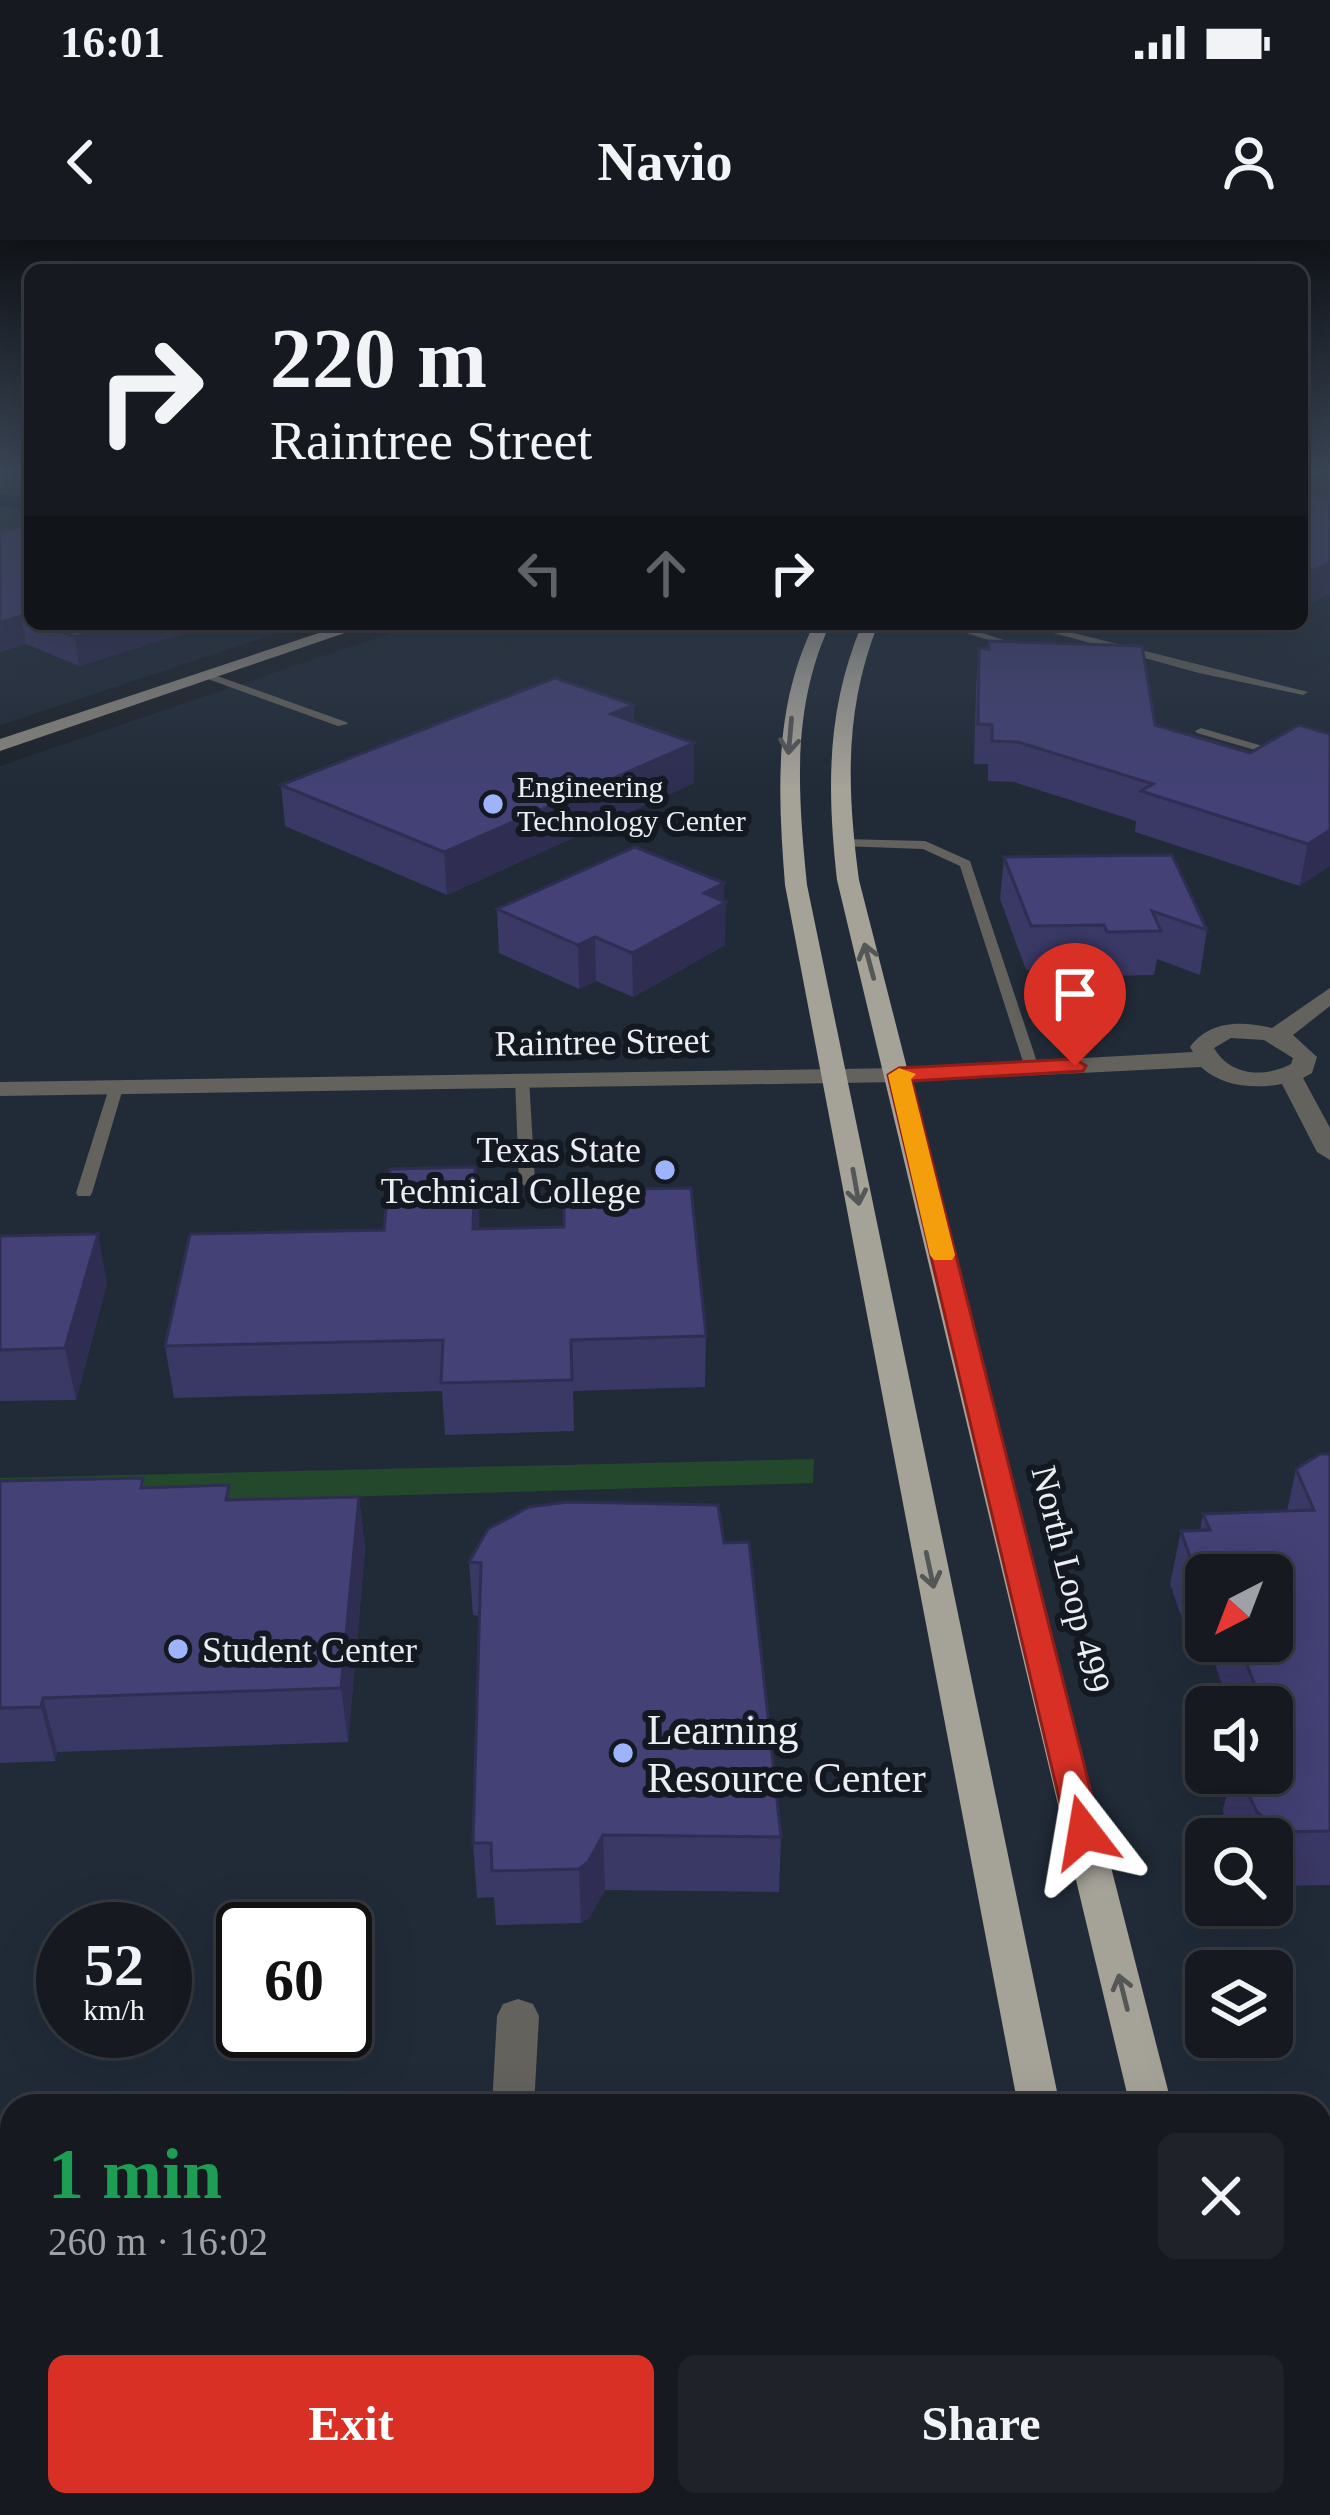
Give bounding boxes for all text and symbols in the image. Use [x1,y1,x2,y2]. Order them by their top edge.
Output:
text: 16:01 [60,17,165,67]
icon: back [48,129,114,195]
icon: person [1216,129,1282,195]
text: Navio [598,132,733,192]
icon: right [72,312,228,468]
text: 220 m [270,312,487,405]
text: Raintree Street [270,411,592,471]
icon: left [507,540,573,606]
icon: ahead [633,540,699,606]
icon: right [759,540,825,606]
one-way arrow [778,715,801,754]
place label: Engineering Technology Center [517,770,746,837]
marker: Engineering Technology Center [480,791,506,817]
one-way arrow [857,943,879,981]
pin [1024,943,1126,1066]
icon: arrive [1042,961,1108,1027]
street label: Raintree Street [494,1020,710,1064]
place label: Texas State Technical College [381,1130,641,1211]
marker: Texas State Technical College [652,1157,678,1183]
one-way arrow [846,1167,869,1206]
street label: North Loop 499 [1024,1462,1118,1697]
one-way arrow [920,1550,942,1589]
north arrow [1185,1554,1293,1662]
map controls [1185,1554,1293,2058]
place label: Student Center [202,1630,417,1670]
marker: Student Center [165,1636,191,1662]
button: sound [1185,1686,1293,1794]
place label: Learning Resource Center [647,1707,926,1801]
marker: Learning Resource Center [610,1740,636,1766]
position arrow [1021,1769,1147,1895]
button: search [1185,1818,1293,1926]
speed limit sign: 60 [216,1902,372,2058]
text: 52 [84,1932,144,1998]
button: layers [1185,1950,1293,2058]
one-way arrow [1111,1974,1133,2012]
text: km/h [83,1993,145,2026]
button: close [1158,2133,1284,2259]
text: 1 min [48,2134,222,2214]
text: 260 m · 16:02 [48,2220,268,2263]
button: Exit [48,2355,654,2493]
button: Share [678,2355,1284,2493]

